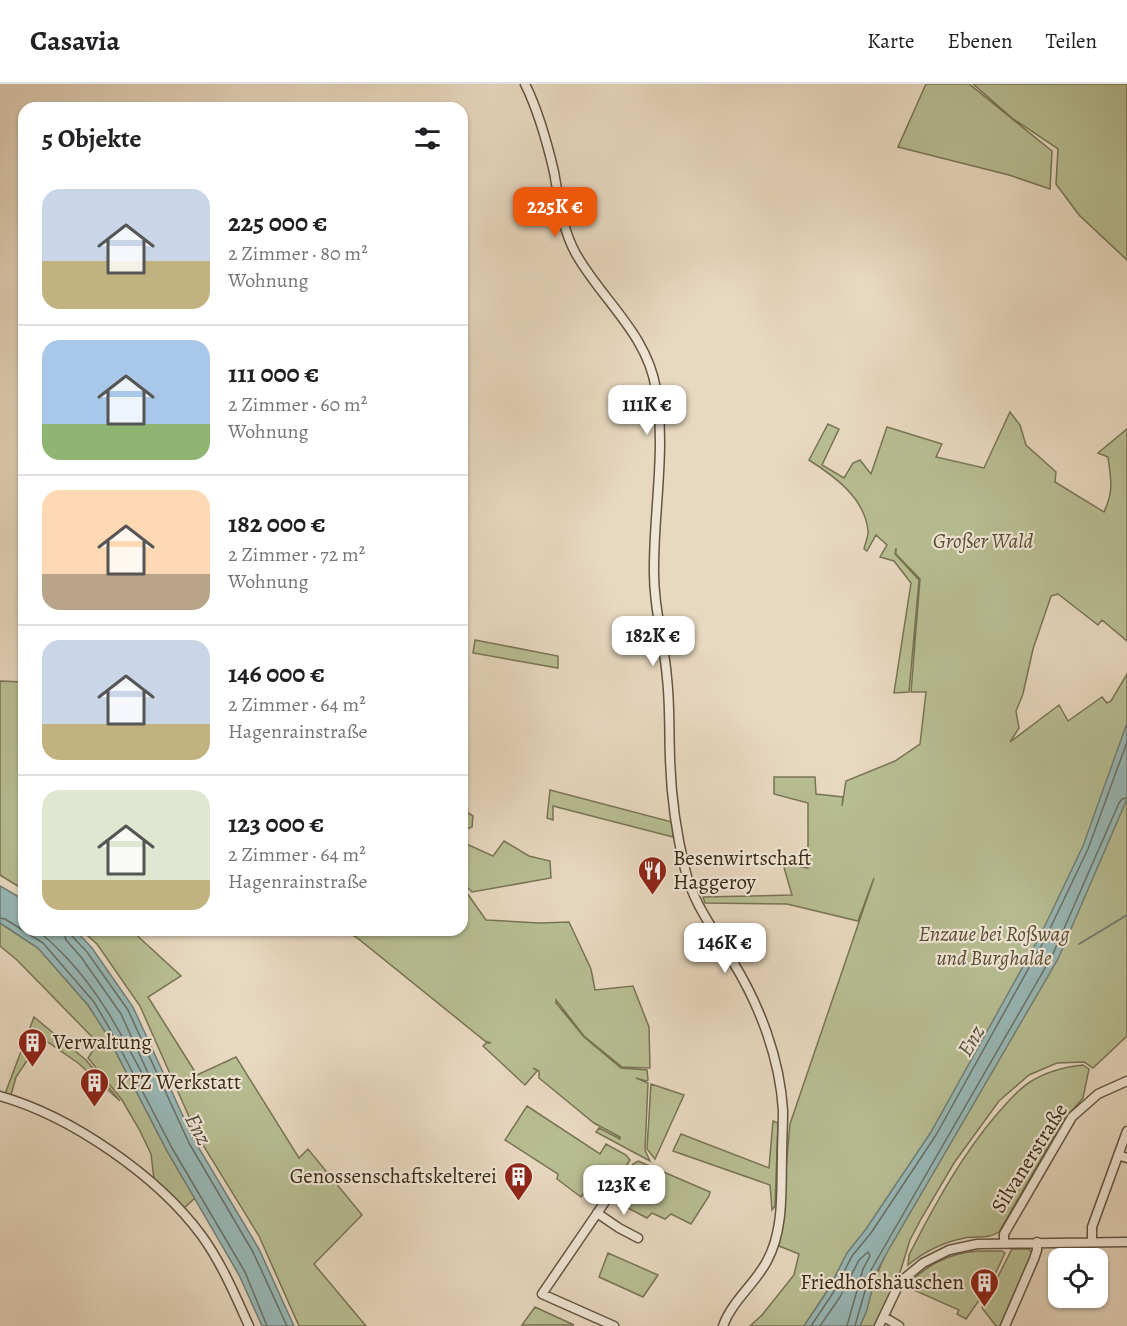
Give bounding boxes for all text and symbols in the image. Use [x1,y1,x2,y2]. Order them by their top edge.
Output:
text: Casavia [30,22,120,60]
text: Karte [867,27,915,55]
text: Ebenen [948,27,1012,55]
text: Teilen [1045,27,1097,55]
text: 5 Objekte [42,121,142,156]
icon: filters [411,122,444,155]
pin: 225K € [506,187,604,238]
text: 225K € [527,193,583,220]
text: 225 000 € [228,205,327,240]
icon: home [90,213,162,285]
text: 2 Zimmer · 80 m² [228,240,368,267]
text: Wohnung [228,267,309,294]
text: 111 000 € [228,356,319,391]
icon: home [90,364,162,436]
pin: 111K € [598,385,696,436]
text: 2 Zimmer · 60 m² [228,391,367,418]
text: 111K € [622,391,672,418]
text: Wohnung [228,418,309,445]
text: 182 000 € [228,506,326,541]
icon: home [90,514,162,586]
park label: Großer Wald [933,527,1033,555]
text: 2 Zimmer · 72 m² [228,541,365,568]
text: Wohnung [228,568,309,595]
pin: 182K € [604,616,702,667]
text: 182K € [626,622,680,649]
text: 146 000 € [228,656,325,691]
icon: home [90,664,162,736]
text: 2 Zimmer · 64 m² [228,691,366,718]
text: Hagenrainstraße [228,718,368,745]
text: 123 000 € [228,806,324,841]
icon: home [90,814,162,886]
text: 2 Zimmer · 64 m² [228,841,366,868]
place label: Besenwirtschaft Haggeroy [673,844,811,896]
restaurant icon: Besenwirtschaft Haggeroy [636,854,668,896]
text: Hagenrainstraße [228,868,368,895]
park label: Enzaue bei Roßwag und Burghalde [918,920,1070,972]
pin: 146K € [676,923,774,974]
text: 146K € [698,929,752,956]
water label: Enz [950,1020,992,1062]
building icon: Verwaltung [16,1026,48,1068]
place label: Verwaltung [52,1028,152,1056]
building icon: KFZ Werkstatt [79,1066,111,1108]
place label: KFZ Werkstatt [116,1068,241,1096]
street label: Silvanerstraße [984,1098,1074,1218]
water label: Enz [177,1108,219,1150]
building icon: Genossenschaftskelterei [502,1160,534,1202]
place label: Genossenschaftskelterei [290,1162,497,1190]
pin: 123K € [575,1165,673,1216]
text: 123K € [597,1171,651,1198]
map controls [1048,1248,1108,1308]
button: locate [1048,1248,1108,1308]
building icon: Friedhofshäuschen [969,1266,1001,1308]
place label: Friedhofshäuschen [800,1268,964,1296]

